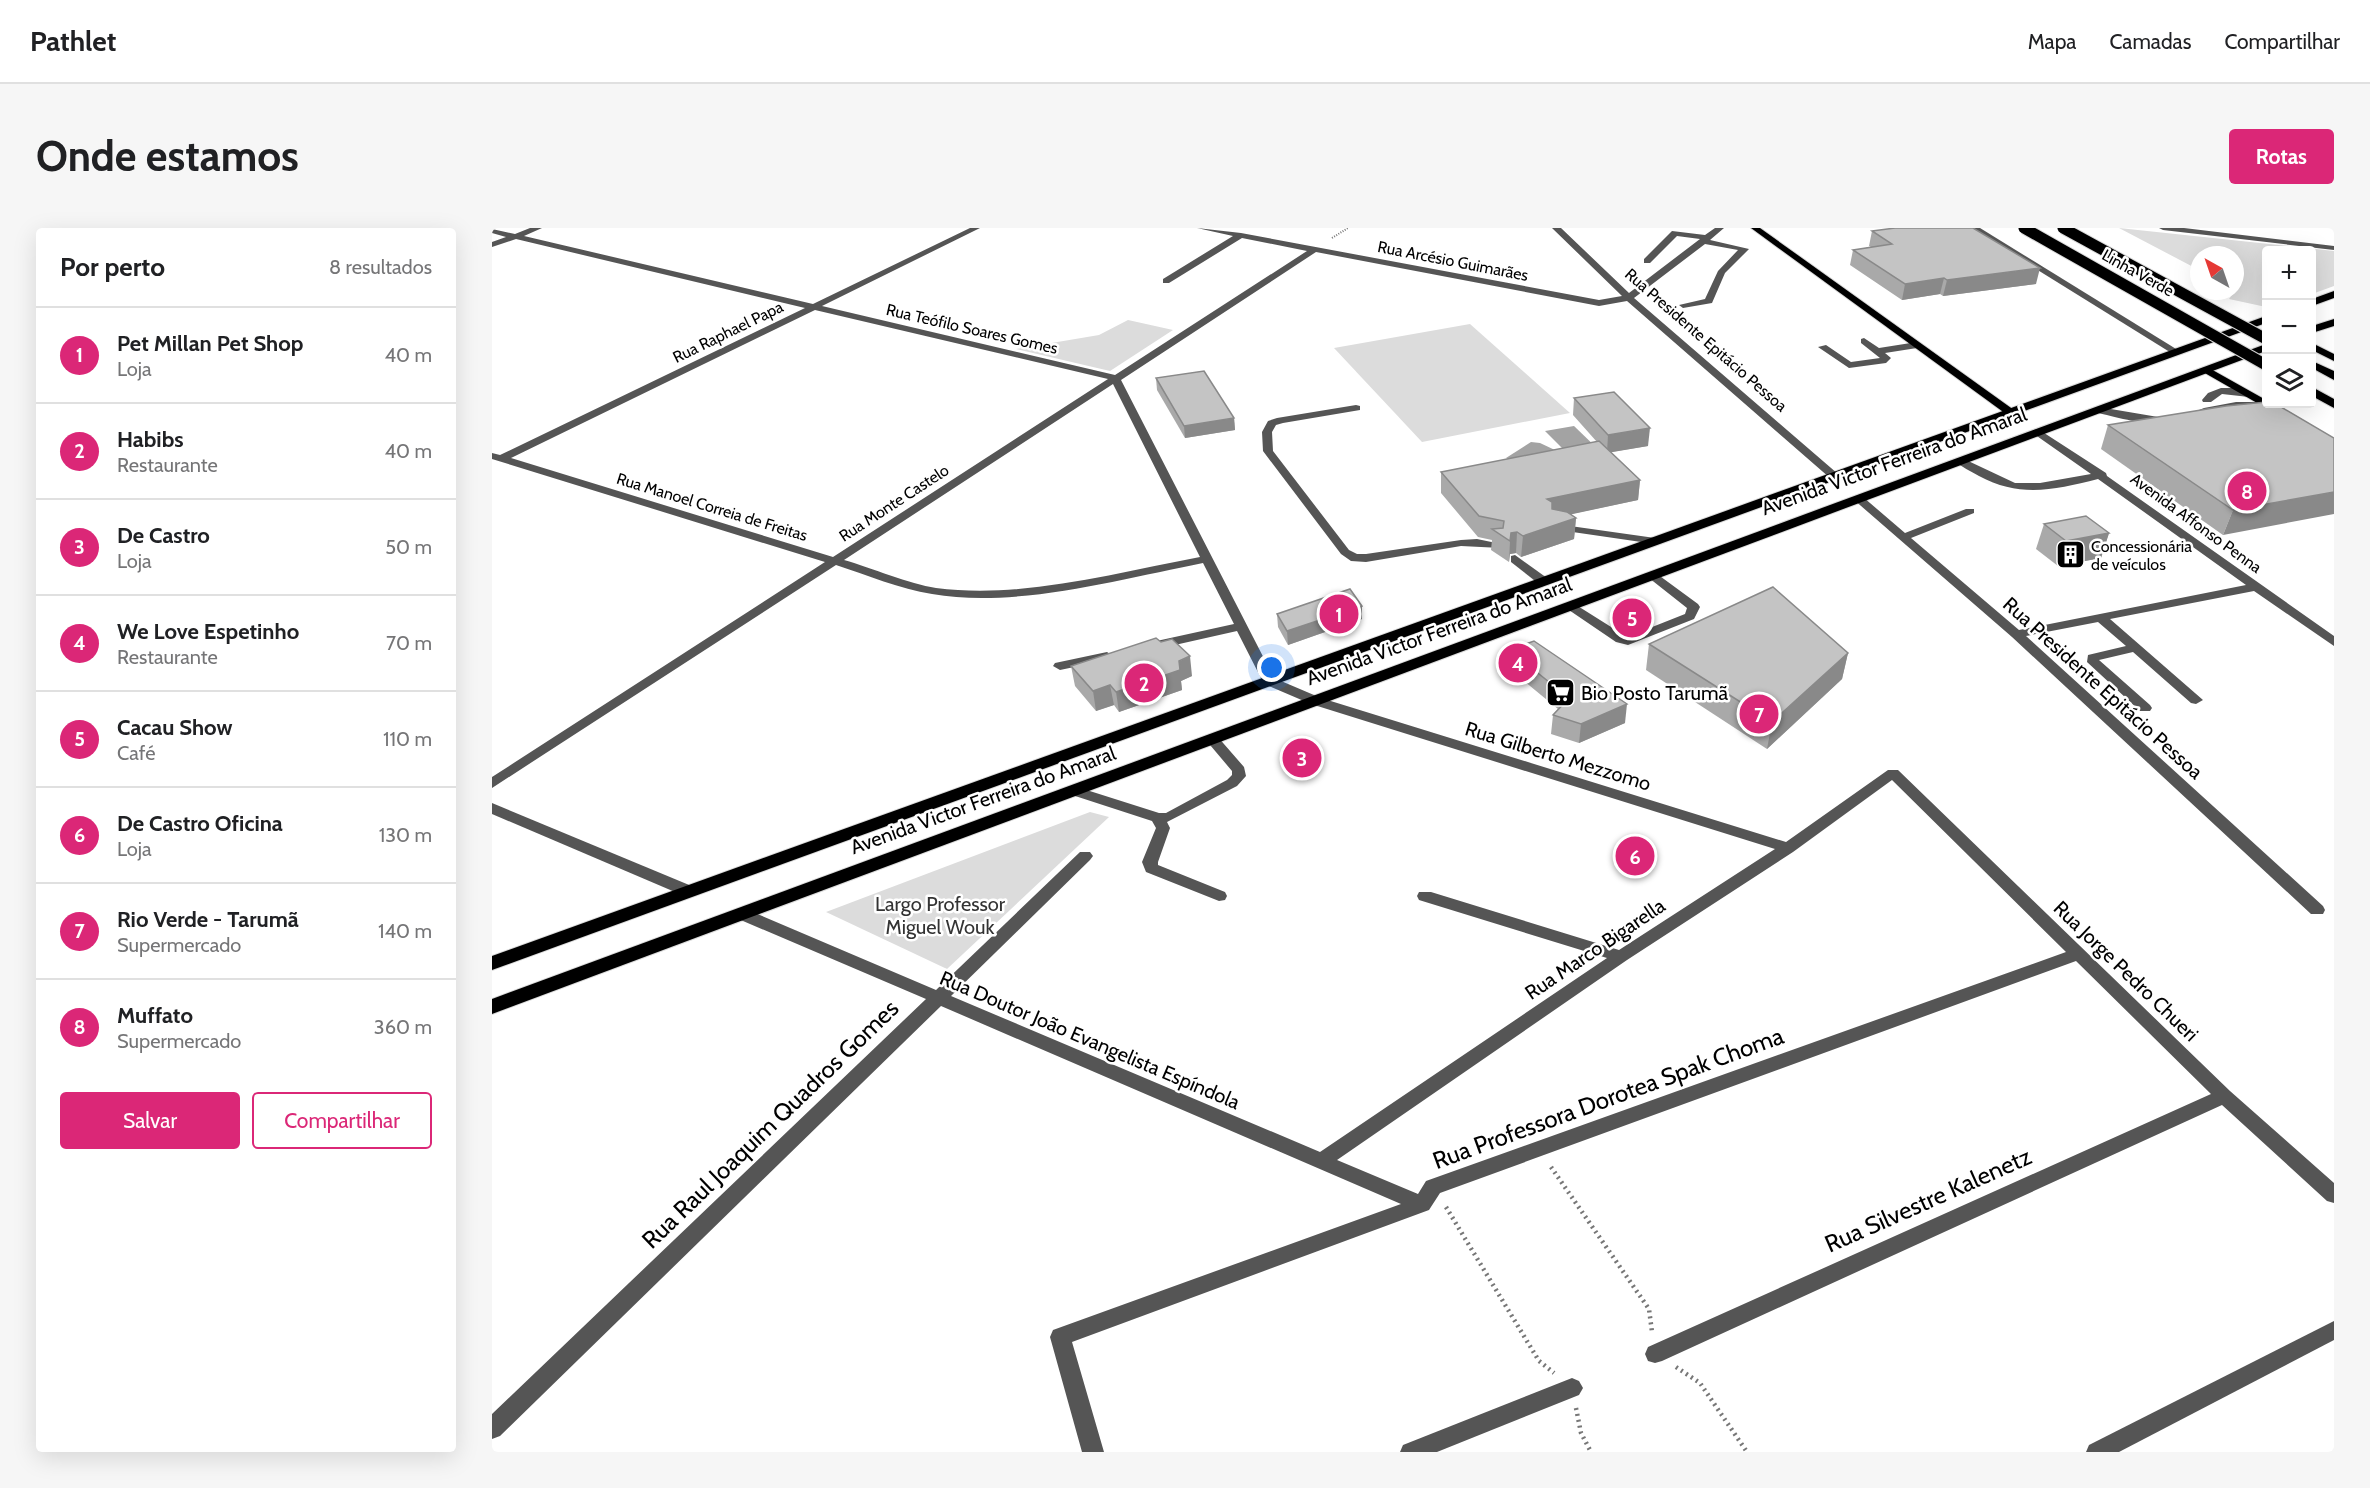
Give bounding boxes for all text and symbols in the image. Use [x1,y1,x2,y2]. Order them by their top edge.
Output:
text: Pathlet [30,24,116,58]
text: Mapa [2028,29,2076,54]
text: Camadas [2109,29,2191,54]
text: Compartilhar [2224,29,2340,54]
button: Rotas [2229,129,2334,184]
text: Onde estamos [36,130,299,182]
street label: Rua Arcésio Guimarães [1376,237,1530,285]
street label: Linha Verde [2099,245,2177,301]
north arrow [2190,246,2244,300]
map controls [2262,246,2316,408]
button: + [2262,246,2316,300]
text: Por perto [60,251,165,283]
text: 8 resultados [329,255,432,279]
street label: Rua Presidente Epitácio Pessoa [1621,265,1791,416]
street label: Rua Raphael Papa [670,297,787,367]
street label: Rua Teófilo Soares Gomes [884,300,1060,358]
button: − [2262,300,2316,354]
text: Pet Millan Pet Shop [117,330,303,357]
text: 1 [76,343,83,367]
text: 40 m [384,343,432,367]
button: layers [2262,354,2316,408]
text: Loja [117,357,152,381]
street label: Avenida Victor Ferreira do Amaral [1758,402,2030,520]
text: Habibs [117,426,184,453]
text: 2 [74,439,85,463]
text: 40 m [384,439,432,463]
text: Restaurante [117,453,218,477]
street label: Rua Monte Castelo [836,460,953,546]
pin: 8 [2228,468,2266,514]
street label: Rua Manoel Correia de Freitas [614,469,810,545]
street label: Avenida Affonso Penna [2127,469,2265,577]
text: De Castro [117,522,210,549]
text: 3 [74,535,85,559]
text: 50 m [385,535,432,559]
place label: Concessionária de veículos [2091,537,2192,574]
building icon: Concessionária de veículos [2054,539,2086,571]
text: Loja [117,549,152,573]
street label: Avenida Victor Ferreira do Amaral [1303,572,1575,690]
pin: 1 [1320,592,1358,636]
street label: Rua Presidente Epitácio Pessoa [1998,592,2208,784]
pin: 5 [1612,596,1652,640]
text: We Love Espetinho [117,618,299,645]
text: 4 [73,631,86,655]
text: 70 m [386,631,432,655]
pin: 4 [1498,640,1538,686]
text: Restaurante [117,645,218,669]
your location [1257,653,1286,682]
pin: 2 [1124,660,1164,706]
supermarket icon: Bio Posto Tarumã [1544,677,1576,709]
place label: Bio Posto Tarumã [1581,681,1729,705]
pin: 7 [1740,692,1778,736]
text: Cacau Show [117,714,232,741]
street label: Rua Gilberto Mezzomo [1462,716,1654,796]
text: 5 [74,727,85,751]
text: 110 m [383,727,432,751]
pin: 3 [1282,736,1322,780]
text: Café [117,741,155,765]
street label: Avenida Victor Ferreira do Amaral [847,741,1119,859]
text: De Castro Oficina [117,810,283,837]
text: 6 [74,823,85,847]
text: 130 m [379,823,432,847]
pin: 6 [1616,834,1654,878]
text: Loja [117,837,152,861]
park label: Largo Professor Miguel Wouk [875,892,1006,939]
street label: Rua Marco Bigarella [1520,893,1670,1005]
street label: Rua Jorge Pedro Chueri [2049,896,2203,1046]
text: Rio Verde - Tarumã [117,906,299,933]
text: 7 [74,919,85,943]
text: 140 m [378,919,432,943]
text: Supermercado [117,933,241,957]
street label: Rua Doutor João Evangelista Espíndola [936,966,1244,1114]
street label: Rua Raul Joaquim Quadros Gomes [636,994,904,1254]
text: Muffato [117,1002,193,1029]
text: 8 [73,1015,86,1039]
text: 360 m [374,1015,432,1039]
street label: Rua Professora Dorotea Spak Choma [1429,1021,1788,1175]
text: Supermercado [117,1029,241,1053]
button: Salvar [60,1092,240,1149]
button: Compartilhar [252,1092,432,1149]
street label: Rua Silvestre Kalenetz [1820,1141,2036,1259]

